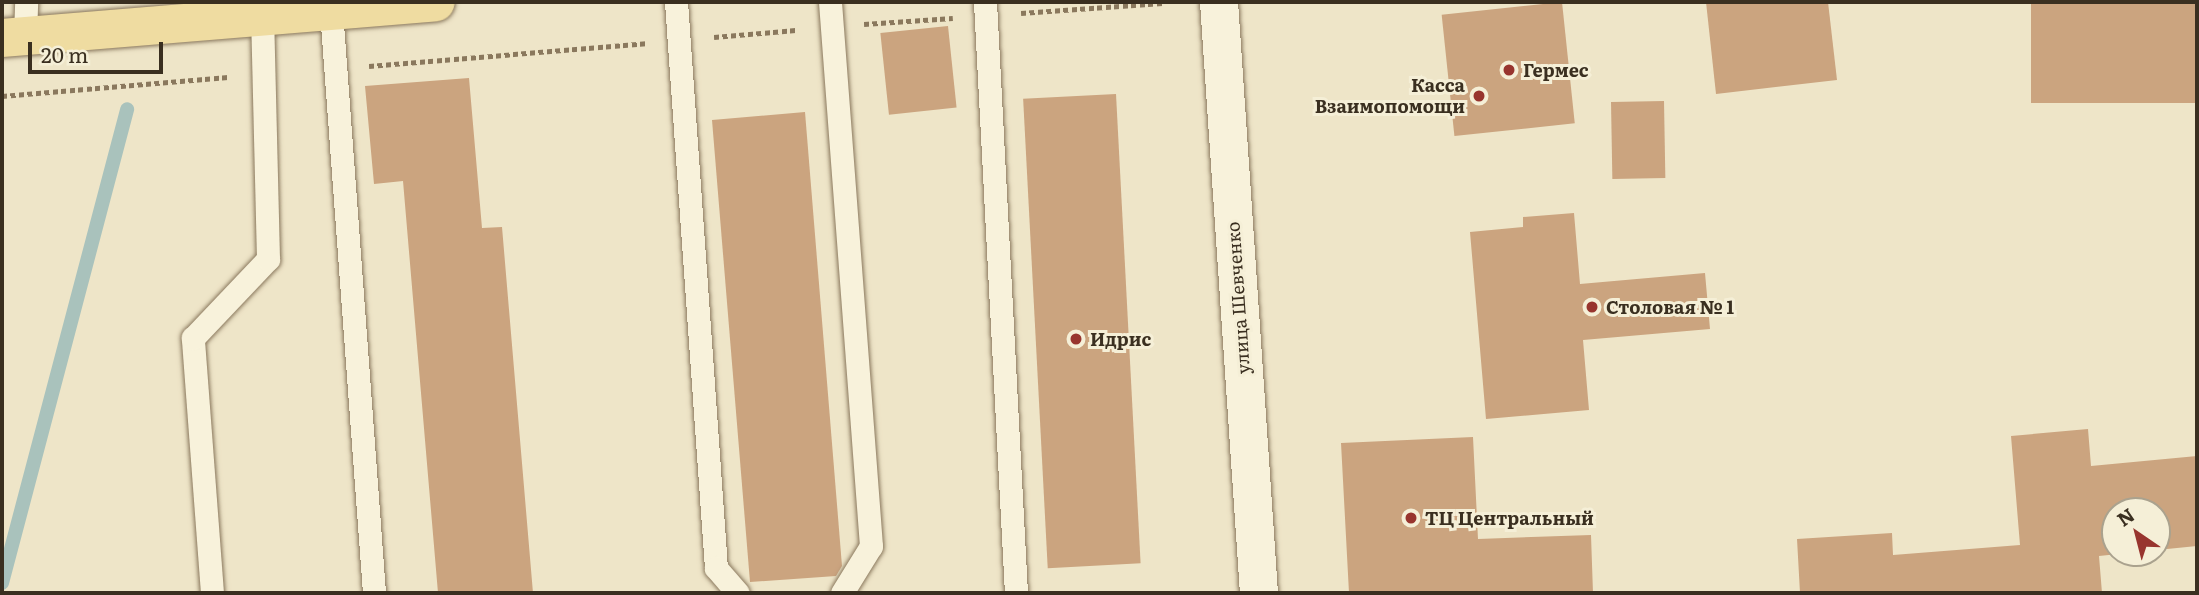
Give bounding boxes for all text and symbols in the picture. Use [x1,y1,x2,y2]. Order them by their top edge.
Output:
scale bar [32,28,166,72]
text: 20 m [41,38,88,69]
place label: Гермес [1523,59,1589,81]
marker: Гермес [1501,62,1517,78]
place label: Касса Взаимопомощи [1315,75,1465,118]
marker: Касса Взаимопомощи [1471,88,1487,104]
street label: улица Шевченко [1222,221,1254,375]
place label: Столовая № 1 [1606,296,1734,318]
marker: Столовая № 1 [1584,299,1600,315]
place label: Идрис [1090,328,1151,350]
marker: Идрис [1068,331,1084,347]
north arrow [2101,497,2171,567]
text: N [2111,500,2140,532]
place label: ТЦ Центральный [1425,507,1594,529]
marker: ТЦ Центральный [1403,510,1419,526]

